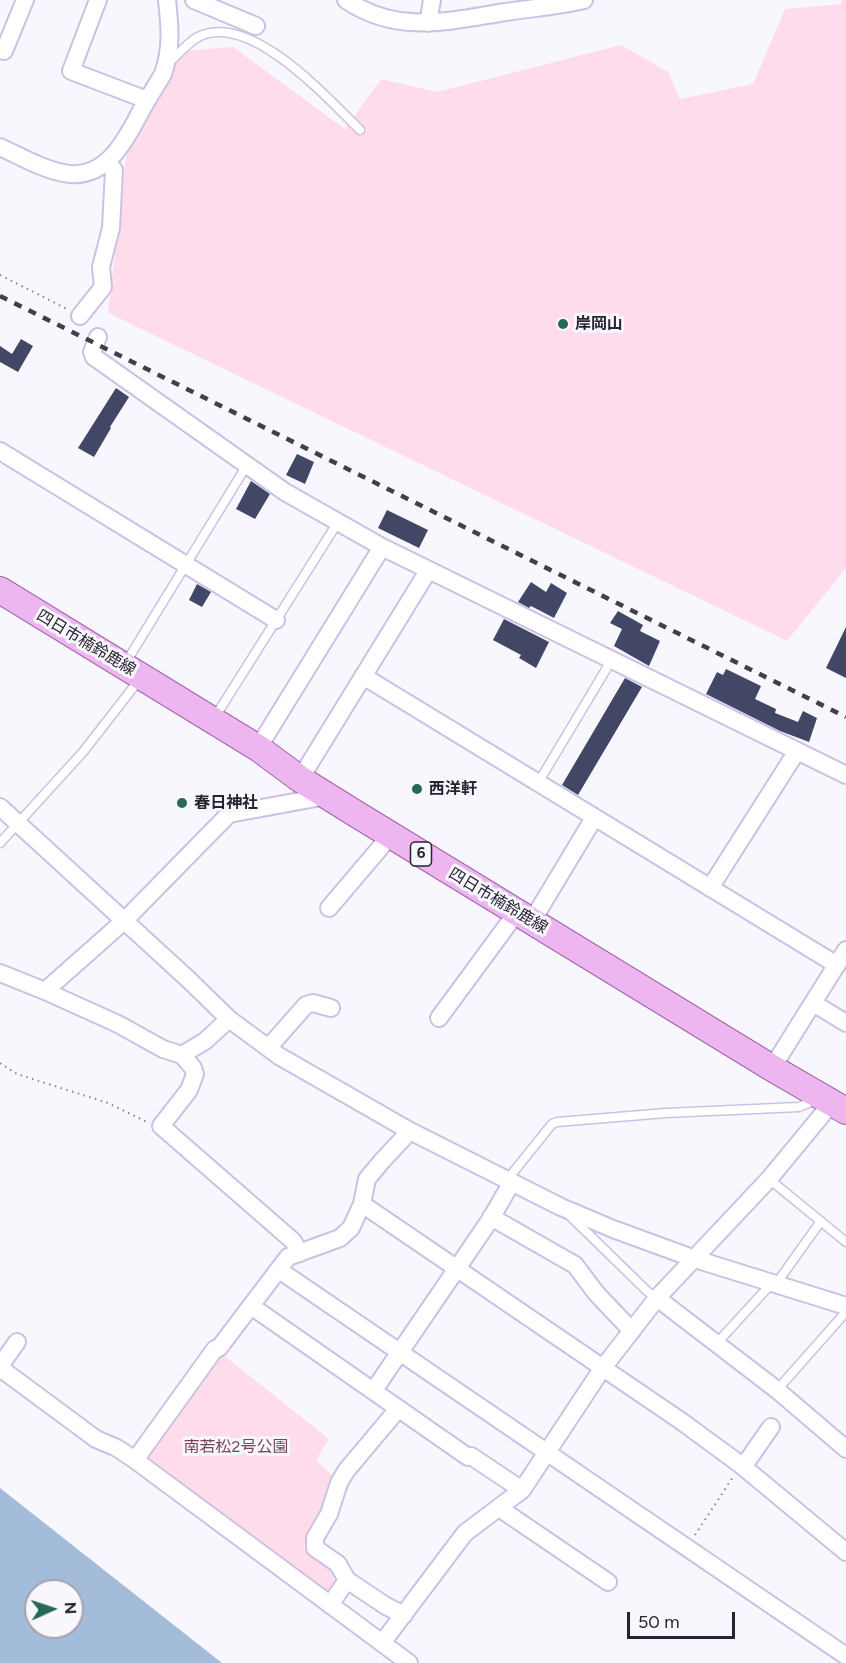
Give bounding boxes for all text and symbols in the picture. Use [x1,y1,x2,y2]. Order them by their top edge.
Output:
place label: 岸岡山 [575,314,623,334]
marker: 岸岡山 [556,317,570,331]
street label: 四日市楠鈴鹿線 [33,606,139,680]
place label: 西洋軒 [429,779,477,799]
marker: 西洋軒 [410,782,424,796]
place label: 春日神社 [194,793,258,813]
marker: 春日神社 [175,796,189,810]
road number: 6 [410,842,432,866]
street label: 四日市楠鈴鹿線 [445,864,551,938]
park label: 南若松2号公園 [184,1437,288,1457]
north arrow [24,1579,84,1639]
scale bar [630,1600,738,1638]
text: N [61,1601,80,1615]
text: 50 m [638,1611,680,1633]

